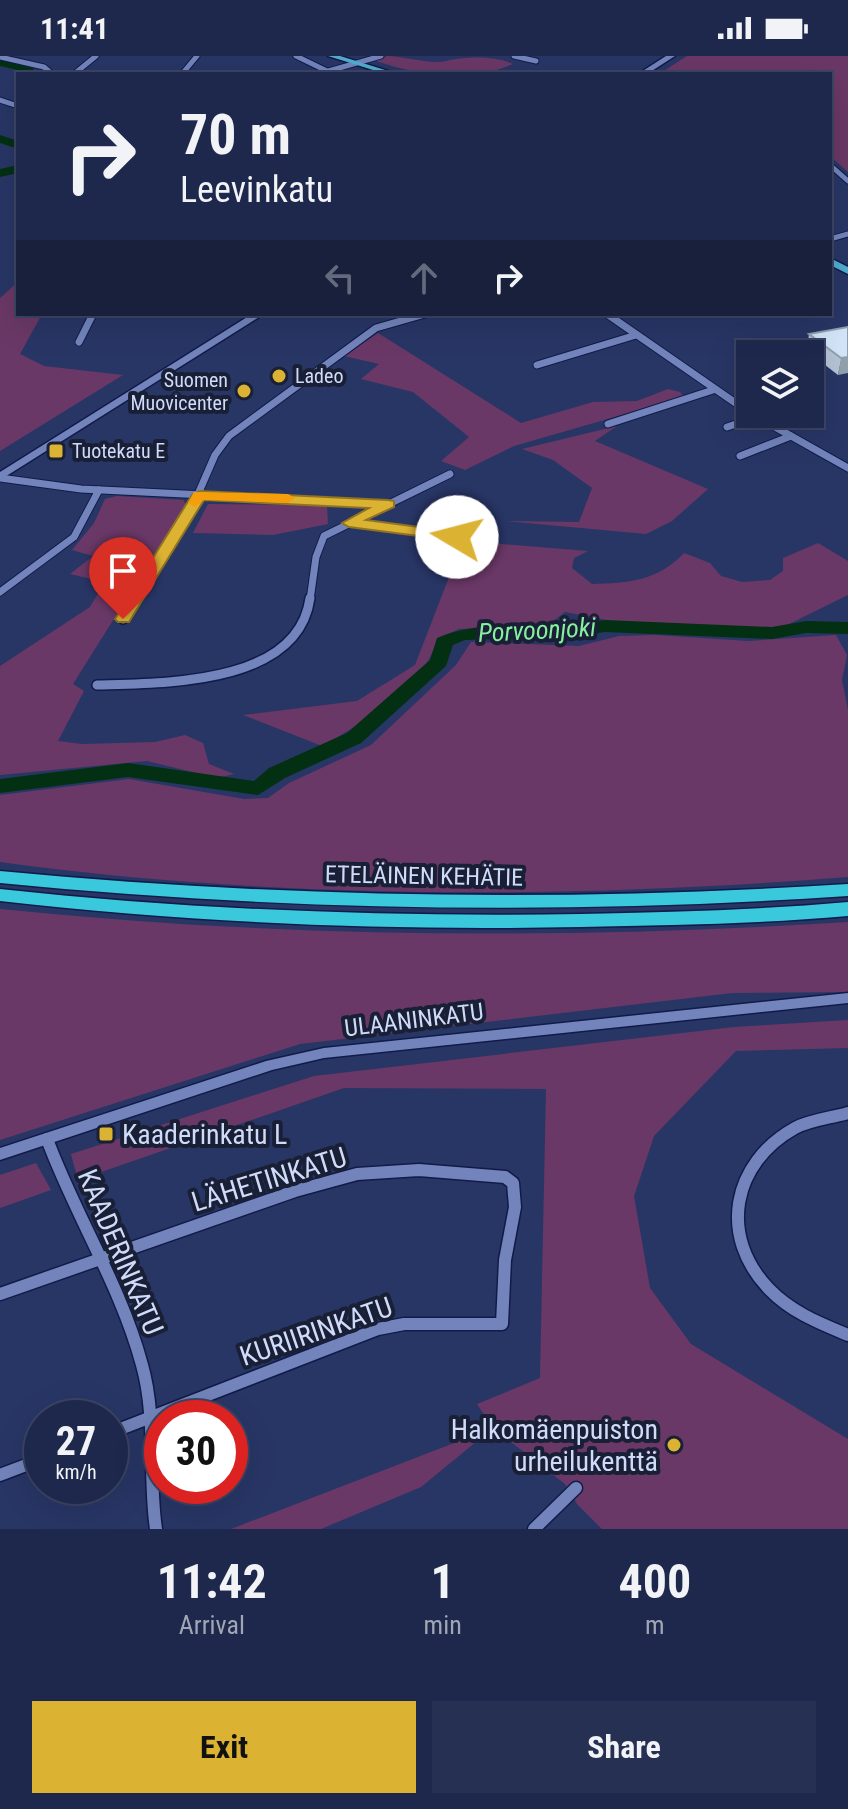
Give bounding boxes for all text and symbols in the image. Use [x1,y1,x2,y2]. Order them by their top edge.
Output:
text: 11:41 [40,11,109,46]
text: 70 m [180,102,291,168]
icon: right [48,104,152,208]
text: Leevinkatu [180,169,333,211]
icon: left [318,256,362,300]
icon: ahead [402,256,446,300]
icon: right [486,256,530,300]
map controls [736,340,824,428]
button: layers [736,340,824,428]
place label: Ladeo [295,364,343,388]
marker: Ladeo [270,367,288,385]
place label: Suomen Muovicenter [131,368,228,415]
marker: Suomen Muovicenter [235,382,253,400]
place label: Tuotekatu E [72,439,165,463]
marker: Tuotekatu E [47,442,65,460]
position arrow [415,495,499,579]
pin [89,537,157,619]
icon: arrive [101,549,145,593]
water label: Porvoonjoki [477,612,597,648]
street label: ETELÄINEN KEHÄTIE [325,860,523,892]
street label: ULAANINKATU [343,998,485,1042]
place label: Kaaderinkatu L [122,1118,287,1151]
marker: Kaaderinkatu L [97,1125,115,1143]
street label: LÄHETINKATU [188,1140,351,1219]
street label: KAADERINKATU [71,1164,170,1340]
street label: KURIIRINKATU [236,1290,397,1373]
speed limit sign: 30 [144,1400,248,1504]
place label: Halkomäenpuiston urheilukenttä [451,1413,658,1478]
text: 27 [56,1418,96,1465]
marker: Halkomäenpuiston urheilukenttä [665,1436,683,1454]
text: km/h [55,1460,97,1484]
text: 11:42 [157,1553,267,1610]
text: 1 [431,1553,455,1610]
text: 400 [618,1553,691,1610]
text: Arrival [179,1610,245,1640]
text: min [424,1610,462,1640]
text: m [645,1610,665,1640]
button: Exit [32,1701,416,1793]
button: Share [432,1701,816,1793]

